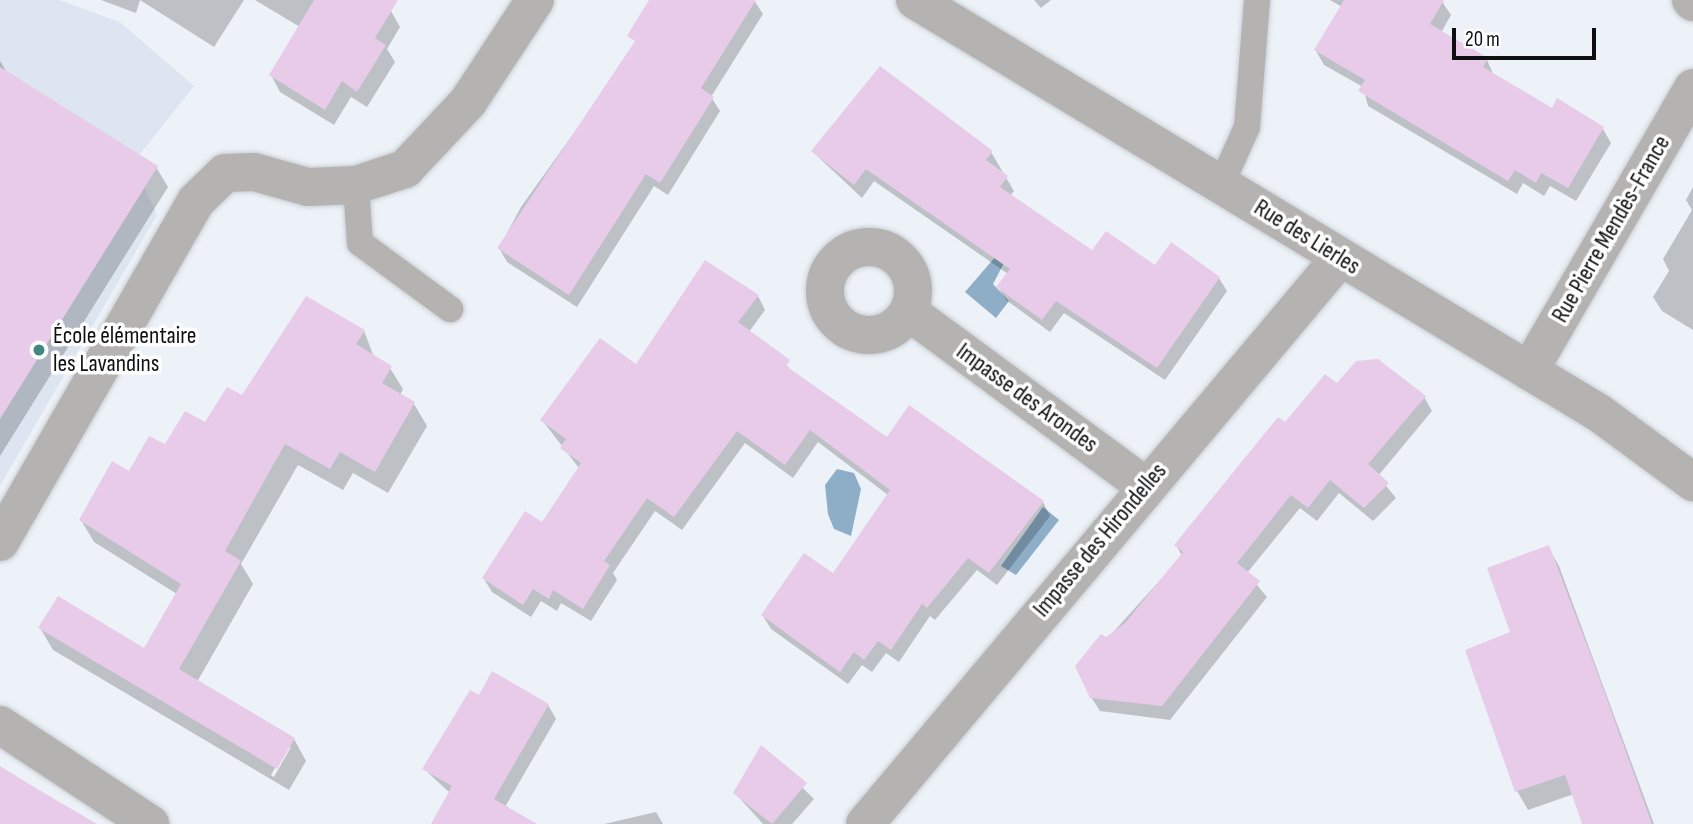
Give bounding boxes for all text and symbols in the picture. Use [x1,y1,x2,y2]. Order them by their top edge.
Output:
scale bar [1455,14,1598,58]
text: 20 m [1465,27,1500,52]
street label: Rue Pierre Mendès-France [1546,130,1676,328]
street label: Rue des Lierles [1249,193,1365,281]
place label: École élémentaire les Lavandins [53,322,196,378]
street label: Impasse des Arondes [951,337,1103,459]
marker: École élémentaire les Lavandins [31,342,47,358]
street label: Impasse des Hirondelles [1027,457,1173,623]

